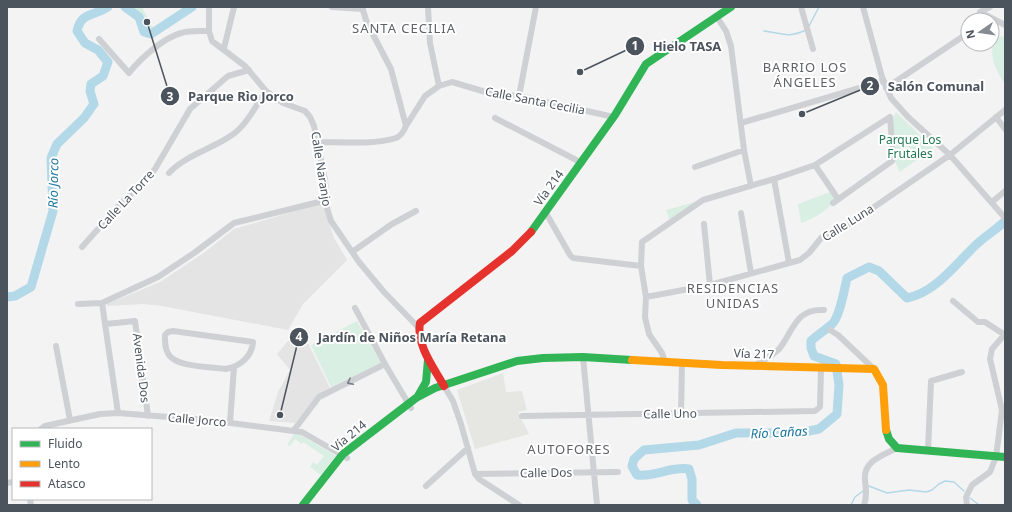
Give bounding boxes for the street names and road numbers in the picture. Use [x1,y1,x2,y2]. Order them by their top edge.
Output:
street label: Calle Santa Cecilia [484,82,587,119]
street label: Calle Naranjo [307,130,336,208]
street label: Calle La Torre [93,166,158,233]
street label: Vía 214 [530,166,568,209]
street label: Calle Luna [819,200,877,245]
street label: Avenida Dos [129,332,154,404]
street label: Vía 217 [733,344,775,363]
street label: Calle Uno [643,405,697,422]
street label: Calle Jorco [167,408,227,431]
street label: Vía 214 [328,416,370,455]
street label: Calle Dos [520,464,572,481]

